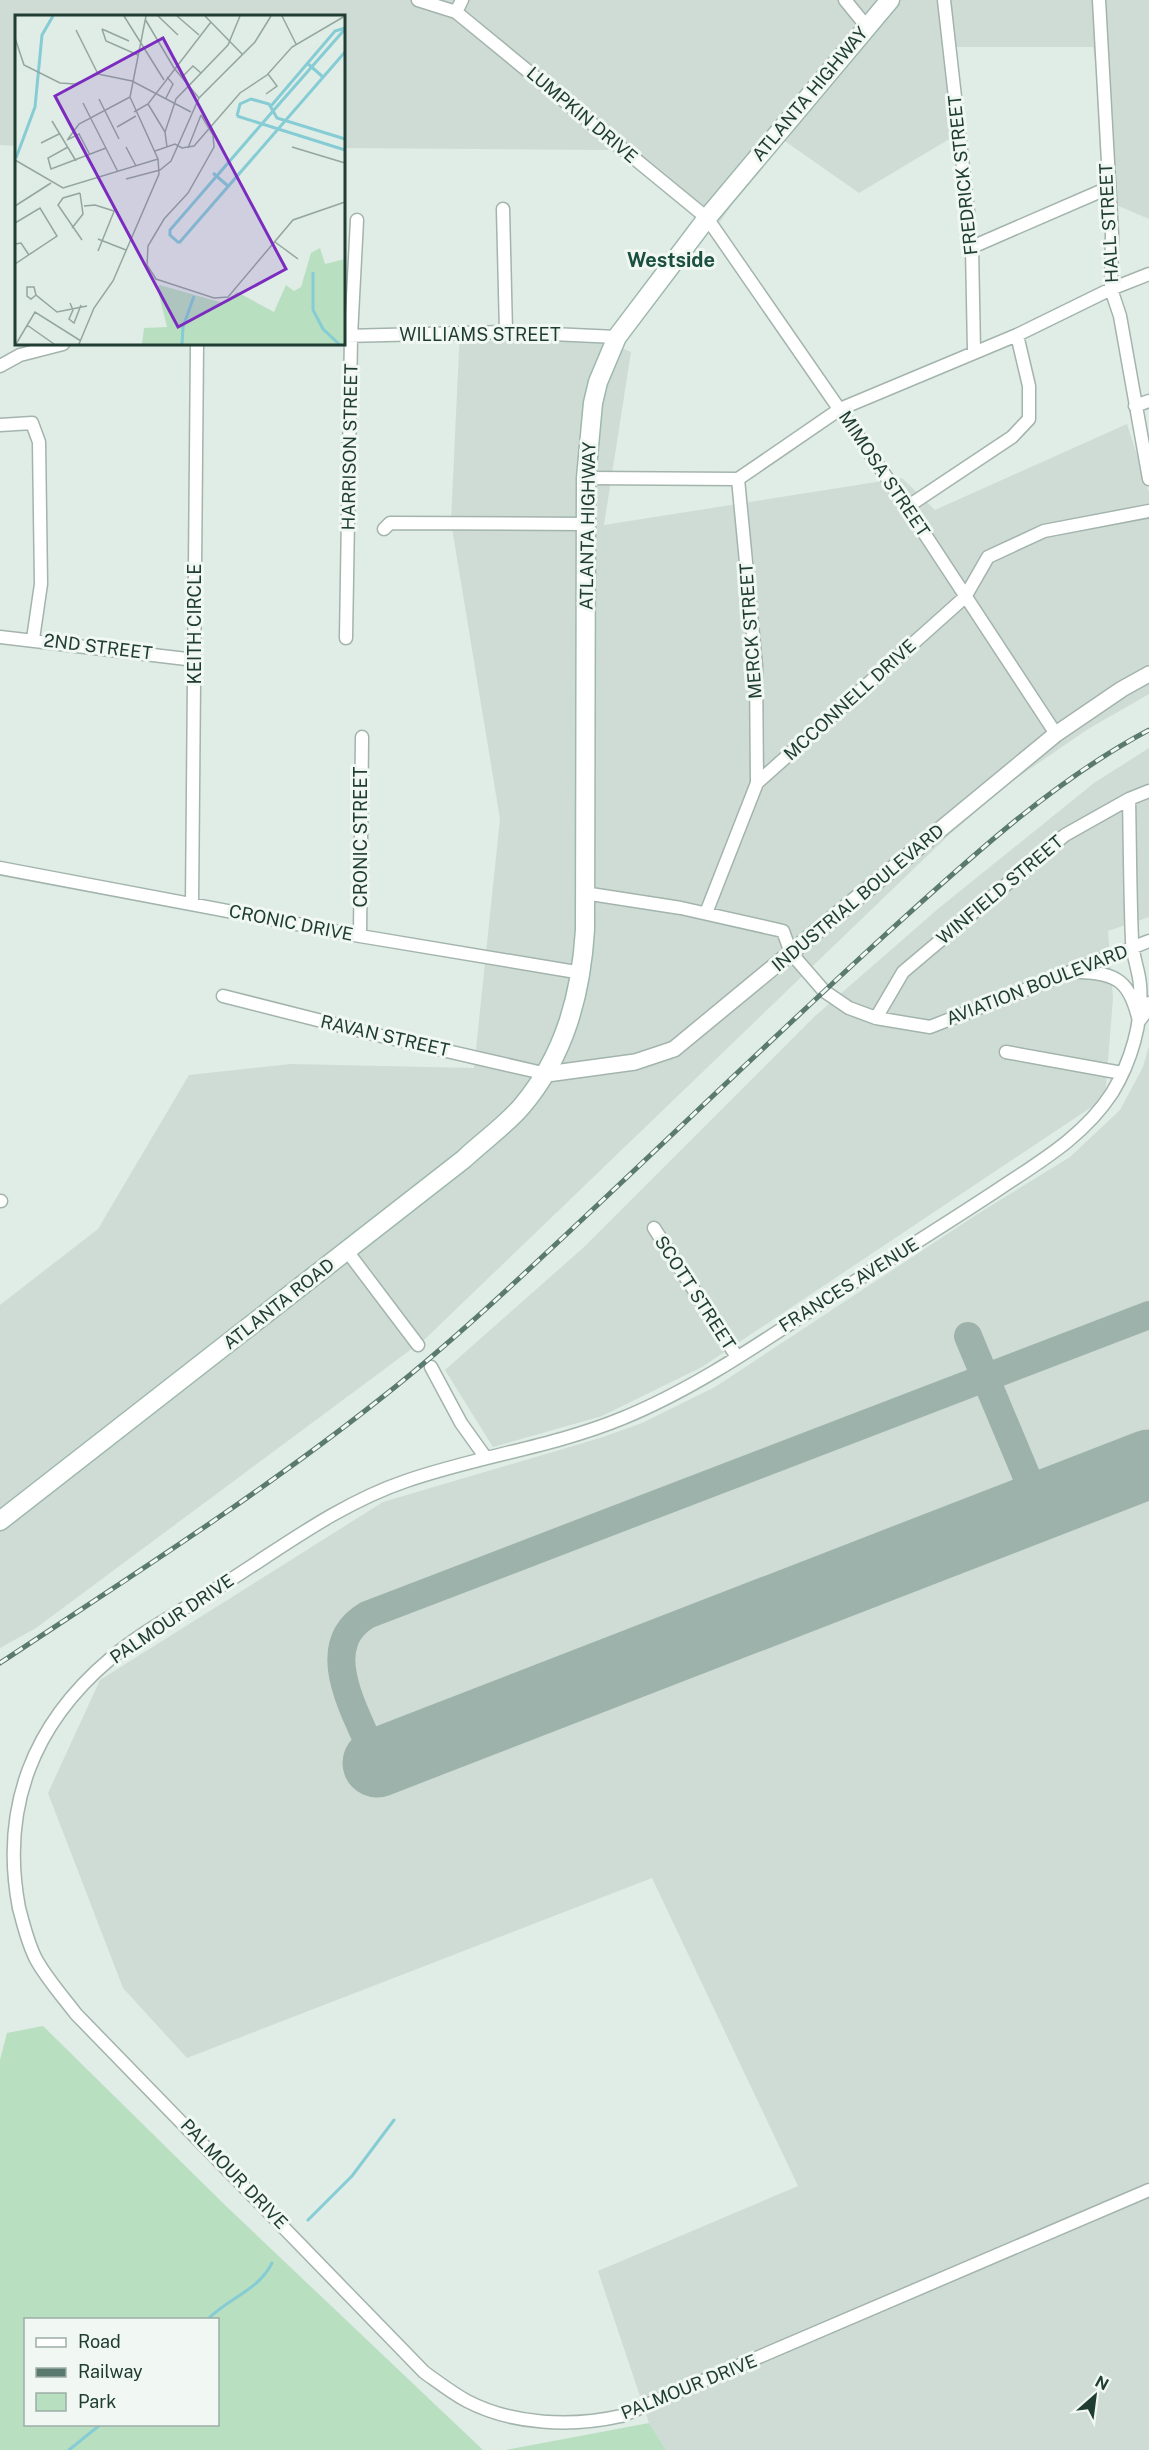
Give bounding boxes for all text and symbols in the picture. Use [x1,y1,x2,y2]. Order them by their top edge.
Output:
inset map [15,15,345,345]
street label: ATLANTA HIGHWAY [747,22,872,165]
street label: LUMPKIN DRIVE [523,62,642,167]
street label: FREDRICK STREET [944,94,981,256]
street label: HALL STREET [1095,162,1122,283]
district label: Westside [627,248,715,272]
street label: WILLIAMS STREET [399,324,561,345]
street label: HARRISON STREET [338,363,361,531]
street label: MIMOSA STREET [835,407,934,541]
street label: ATLANTA HIGHWAY [576,442,599,610]
street label: MERCK STREET [735,562,766,700]
street label: KEITH CIRCLE [184,564,205,684]
street label: 2ND STREET [43,629,154,664]
street label: MCCONNELL DRIVE [779,635,920,764]
street label: CRONIC STREET [350,766,371,908]
street label: INDUSTRIAL BOULEVARD [768,820,948,976]
street label: WINFIELD STREET [932,831,1067,949]
street label: CRONIC DRIVE [227,900,355,945]
street label: AVIATION BOULEVARD [943,940,1131,1029]
street label: RAVAN STREET [319,1010,452,1061]
street label: SCOTT STREET [651,1232,740,1354]
street label: FRANCES AVENUE [775,1233,922,1336]
street label: ATLANTA ROAD [219,1254,338,1353]
street label: PALMOUR DRIVE [106,1569,238,1668]
street label: PALMOUR DRIVE [177,2114,292,2233]
legend [24,2318,219,2426]
text: Road [78,2331,121,2352]
street label: PALMOUR DRIVE [618,2350,760,2423]
text: Railway [78,2361,143,2382]
north arrow [1065,2366,1125,2426]
text: N [1092,2372,1112,2395]
text: Park [78,2391,116,2412]

